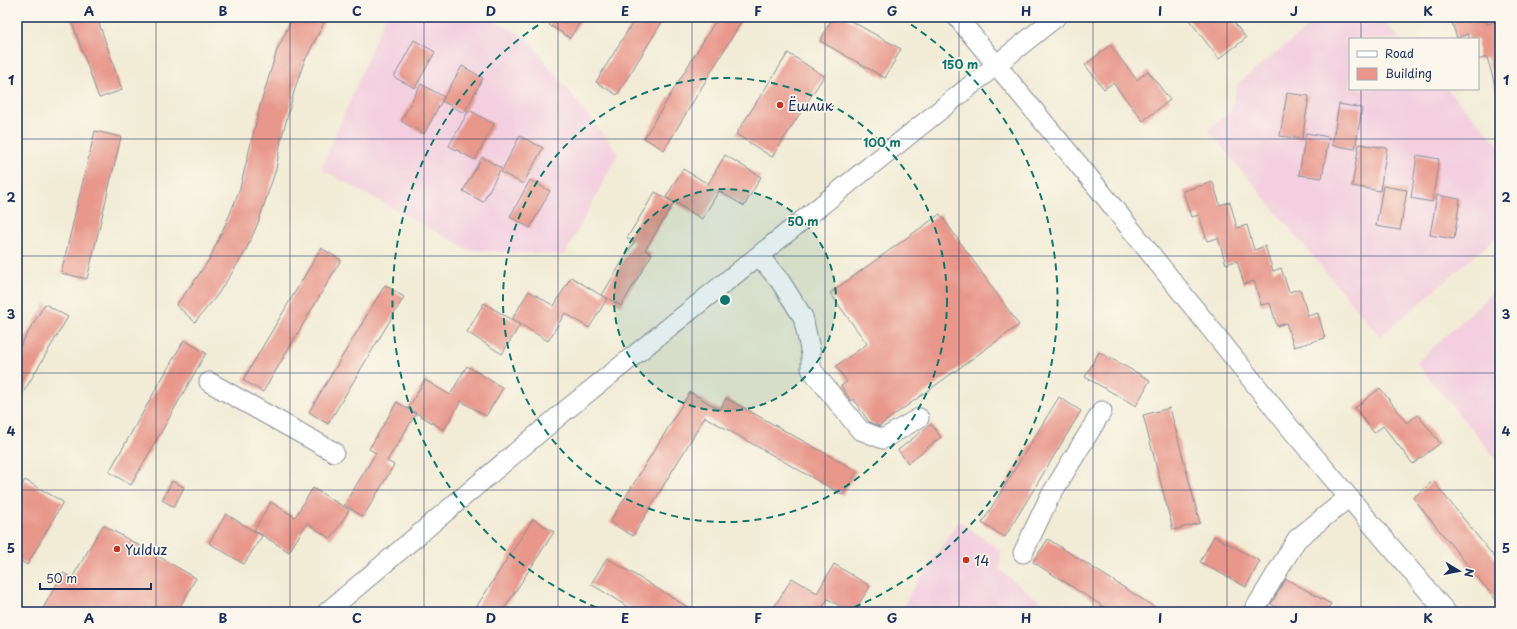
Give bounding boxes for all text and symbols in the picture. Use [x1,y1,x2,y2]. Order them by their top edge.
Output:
text: A [84,1,94,20]
text: B [219,1,228,20]
text: C [352,1,362,20]
text: D [486,1,496,20]
text: E [621,1,629,20]
text: F [754,1,762,20]
text: G [887,1,897,20]
text: H [1021,1,1031,20]
text: I [1158,1,1162,20]
text: J [1290,1,1298,20]
text: K [1423,1,1433,20]
legend [1349,38,1479,90]
text: Road [1385,44,1414,62]
text: 150 m [942,55,978,73]
text: Building [1385,64,1432,82]
text: 1 [8,70,14,89]
text: 1 [1503,70,1509,89]
place label: Ёшлик [788,95,834,116]
marker: Ёшлик [775,100,785,110]
text: 100 m [863,133,901,151]
text: 2 [6,187,16,206]
text: 2 [1501,187,1511,206]
text: 50 m [787,212,819,230]
centre of rings [718,293,732,307]
text: 3 [7,304,16,323]
text: 3 [1502,304,1511,323]
text: 4 [7,421,16,440]
text: 4 [1502,421,1511,440]
text: 5 [7,538,15,557]
text: 5 [1502,538,1510,557]
place label: Yulduz [125,539,168,560]
marker: Yulduz [112,544,122,554]
place label: 14 [974,550,990,571]
north arrow [1439,551,1479,591]
marker: 14 [961,555,971,565]
scale bar [40,565,151,591]
text: N [1460,567,1478,579]
text: 50 m [46,569,77,587]
text: A [84,608,94,627]
text: B [219,608,228,627]
text: C [352,608,362,627]
text: D [486,608,496,627]
text: E [621,608,629,627]
text: F [754,608,762,627]
text: G [887,608,897,627]
text: H [1021,608,1031,627]
text: I [1158,608,1162,627]
text: J [1290,608,1298,627]
text: K [1423,608,1433,627]

